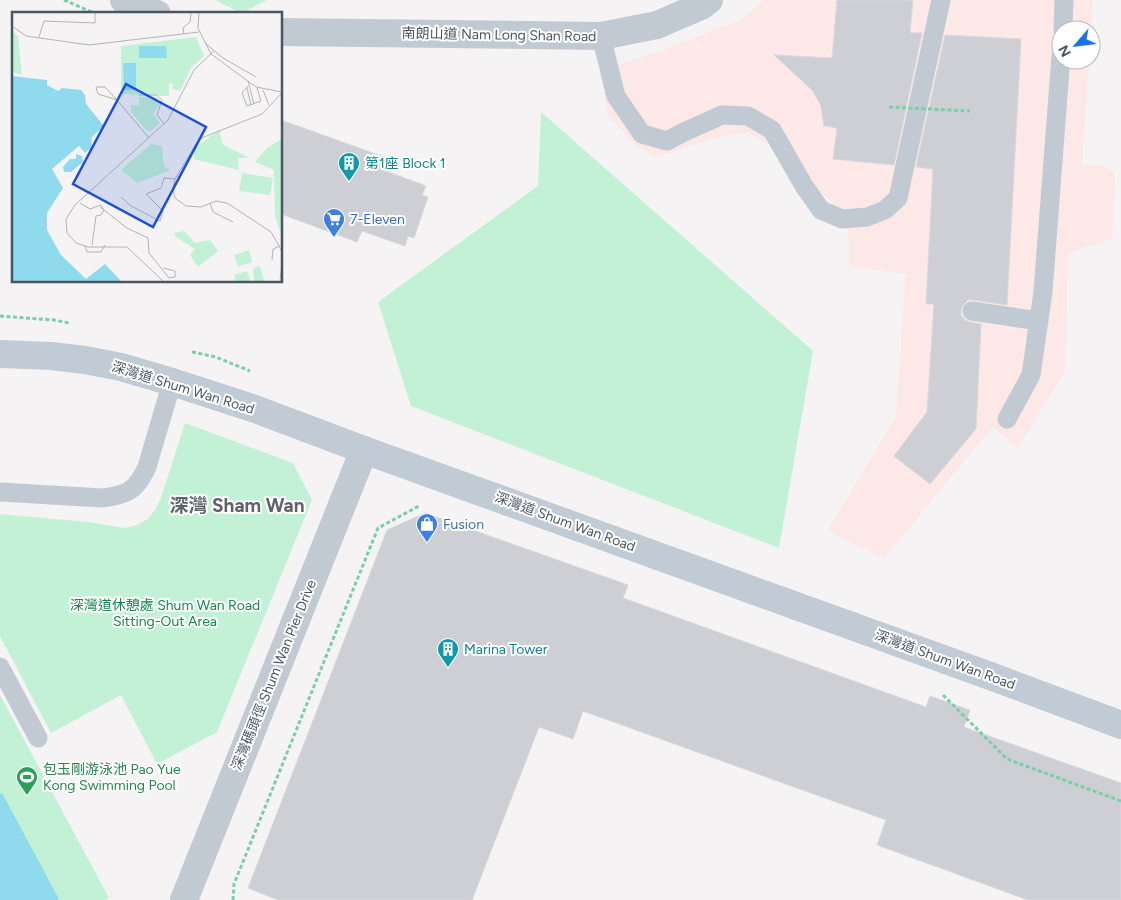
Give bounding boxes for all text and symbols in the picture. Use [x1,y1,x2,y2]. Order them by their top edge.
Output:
inset map [12,12,282,282]
north arrow [1051,20,1101,70]
street label: 南朗山道 Nam Long Shan Road [401,25,597,45]
text: N [1055,42,1075,60]
building icon: 第1座 Block 1 [337,151,361,182]
place label: 第1座 Block 1 [365,155,446,172]
supermarket icon: 7-Eleven [322,207,346,238]
place label: 7-Eleven [350,211,405,228]
street label: 深灣道 Shum Wan Road [109,358,257,418]
street label: 深灣道 Shum Wan Road [492,489,638,555]
district label: 深灣 Sham Wan [170,494,304,517]
shop icon: Fusion [415,512,439,543]
place label: Fusion [443,516,484,533]
street label: 深灣碼頭徑 Shum Wan Pier Drive [228,577,320,773]
park label: 深灣道休憩處 Shum Wan Road Sitting-Out Area [70,597,260,630]
street label: 深灣道 Shum Wan Road [872,627,1018,693]
building icon: Marina Tower [436,637,460,668]
place label: Marina Tower [464,641,548,658]
place label: 包玉剛游泳池 Pao Yue Kong Swimming Pool [43,761,181,794]
sports icon: 包玉剛游泳池 Pao Yue Kong Swimming Pool [15,765,39,796]

